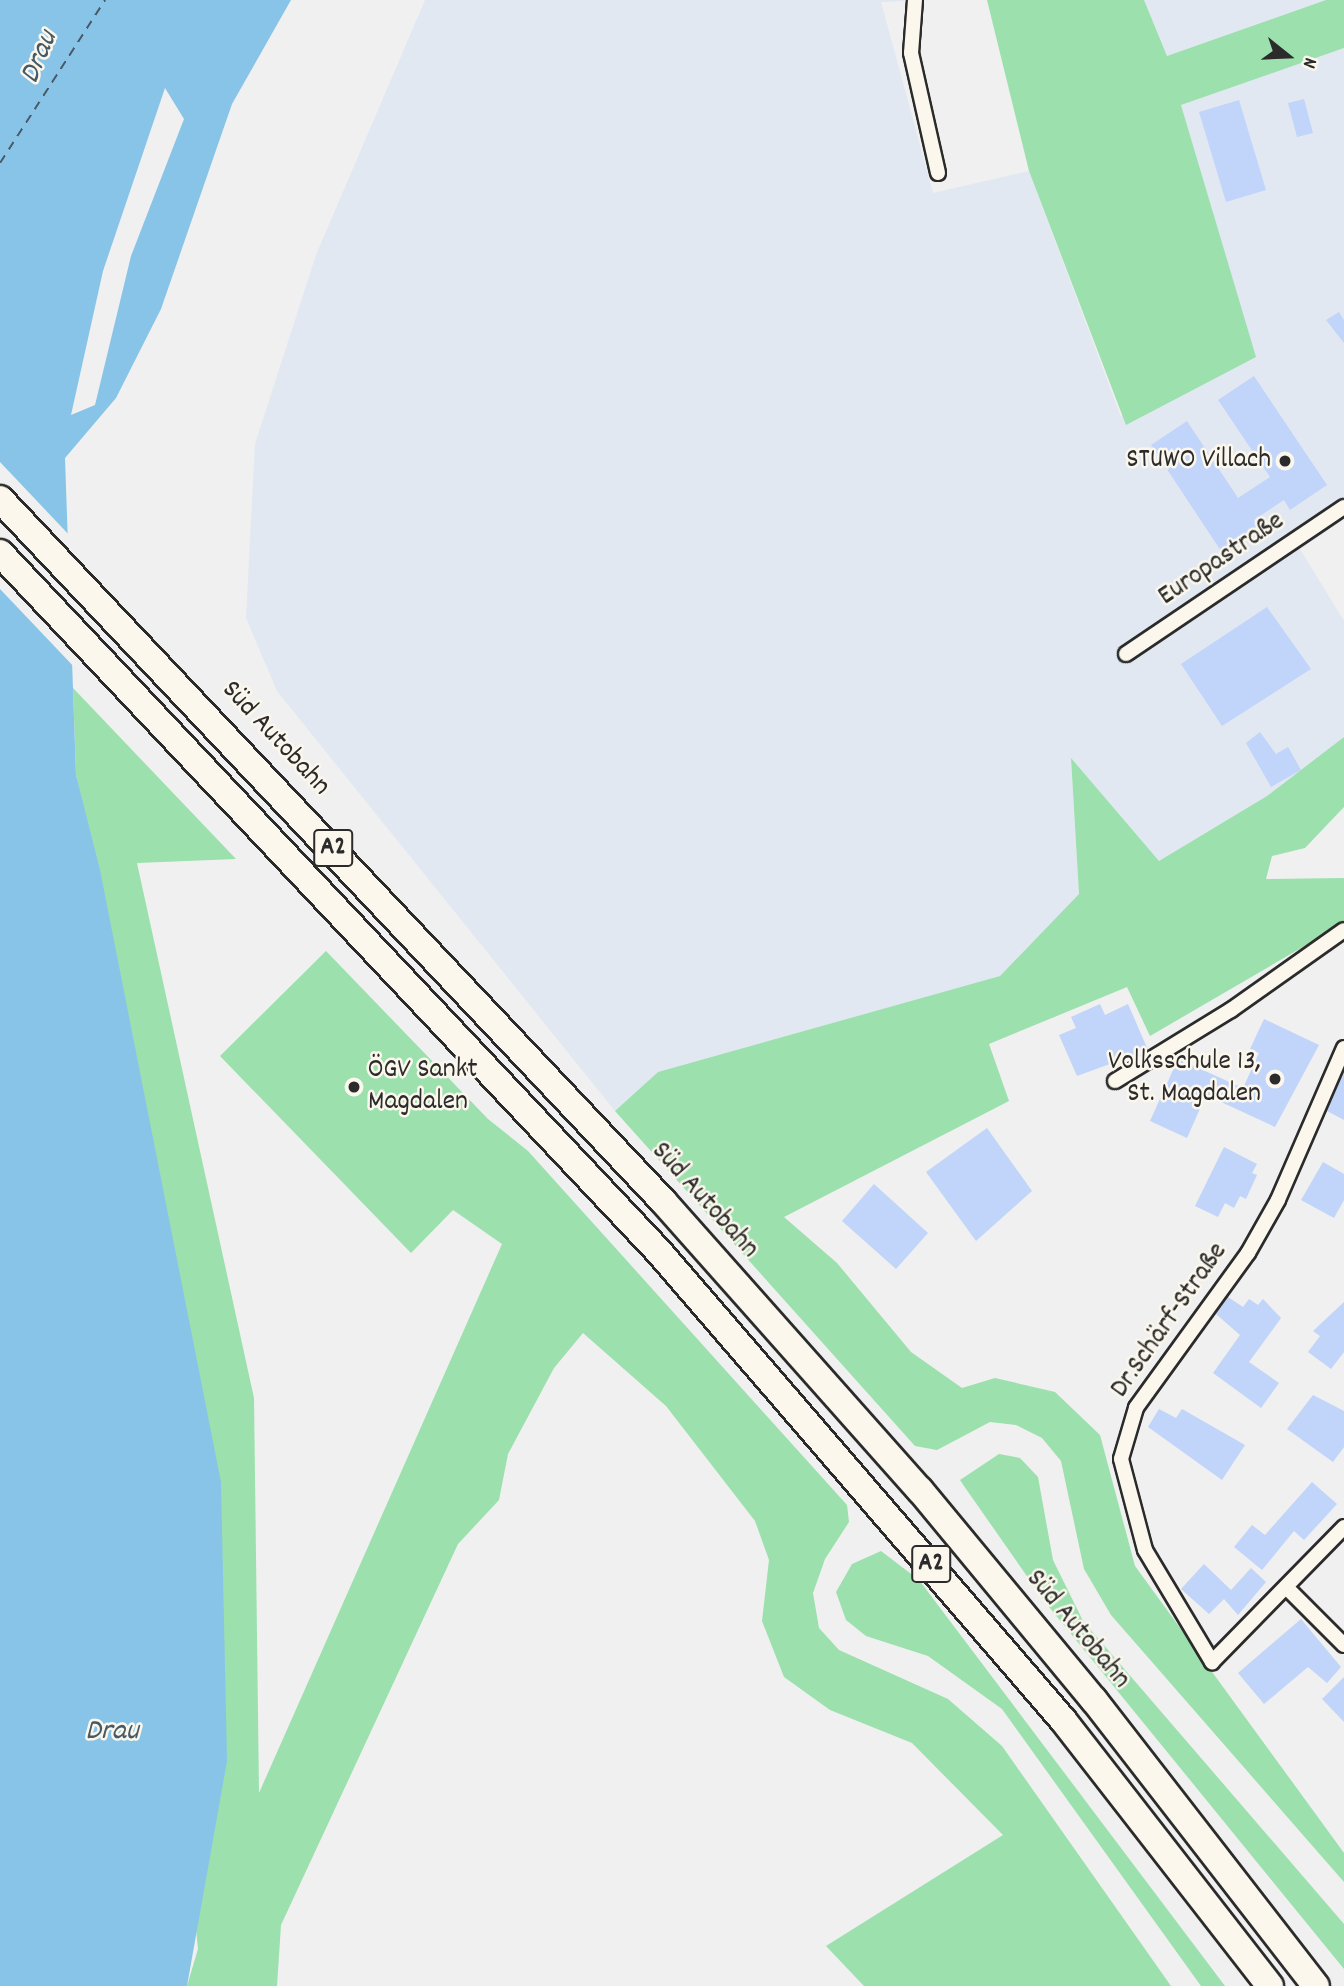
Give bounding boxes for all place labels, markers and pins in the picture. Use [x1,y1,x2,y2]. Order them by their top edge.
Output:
place label: STUWO Villach [1126,444,1271,478]
marker: STUWO Villach [1277,453,1293,469]
place label: Volksschule 13, St. Magdalen [1108,1046,1261,1112]
place label: ÖGV Sankt Magdalen [368,1054,477,1120]
marker: Volksschule 13, St. Magdalen [1267,1071,1283,1087]
marker: ÖGV Sankt Magdalen [346,1079,362,1095]

